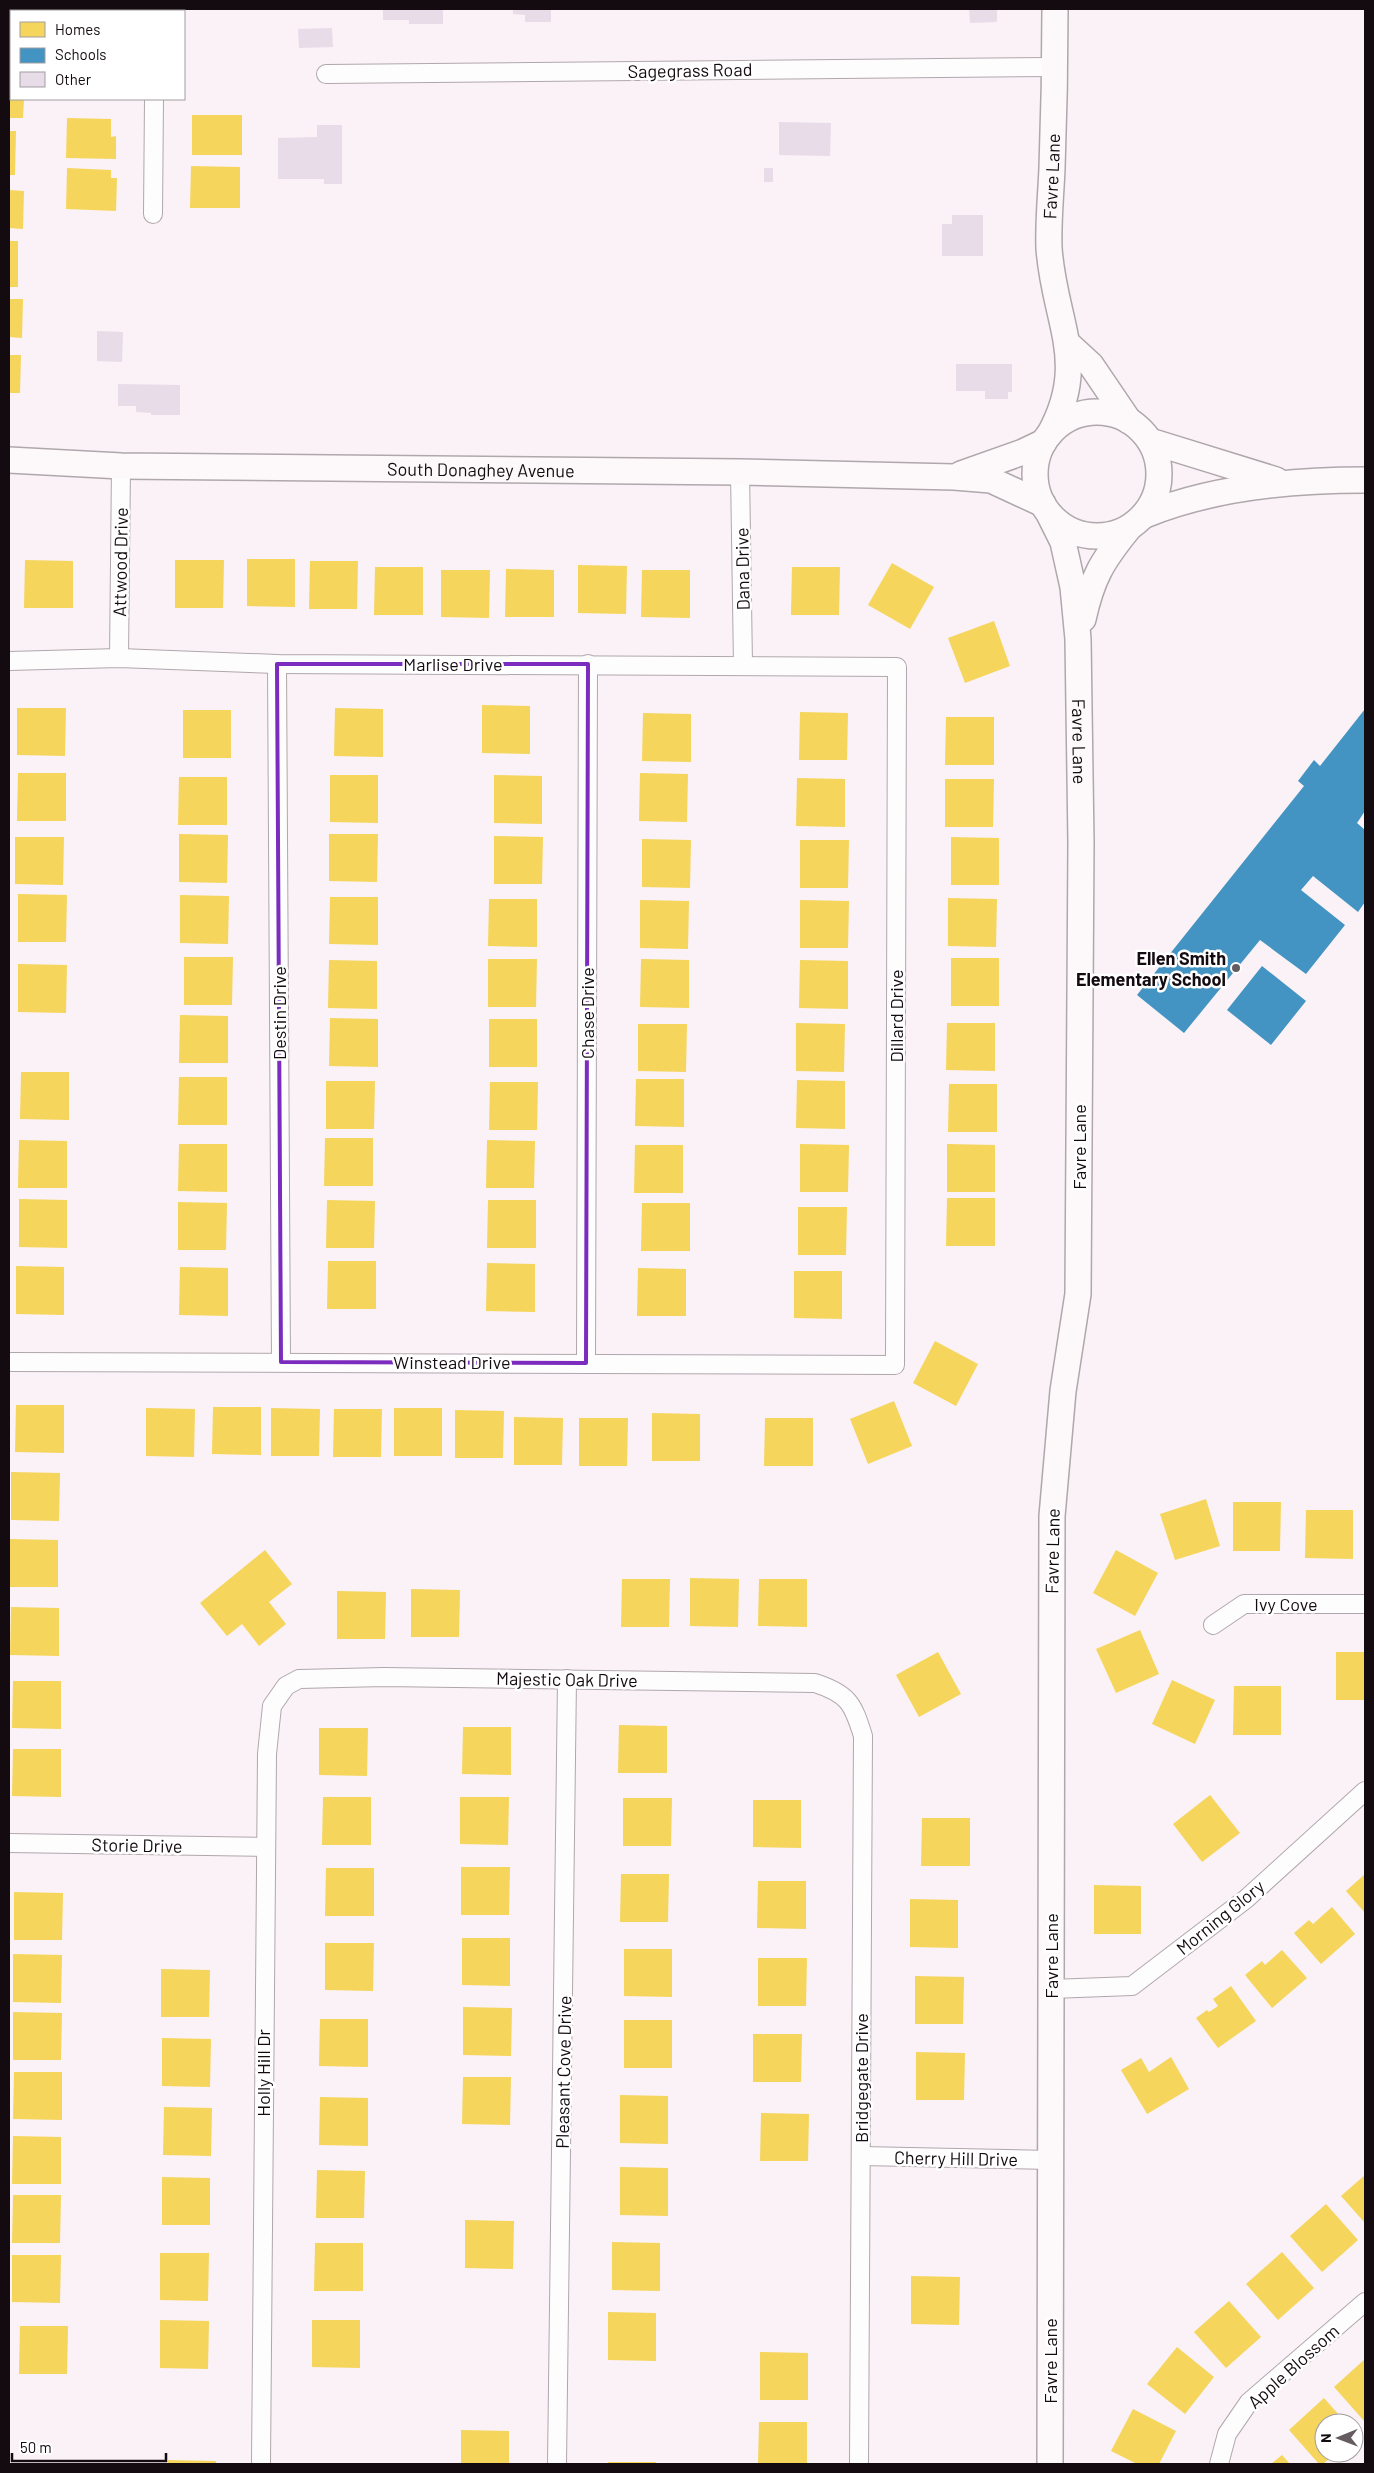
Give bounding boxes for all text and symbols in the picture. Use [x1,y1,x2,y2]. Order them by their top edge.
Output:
legend [10,10,185,100]
text: Homes [55,20,100,38]
text: Schools [55,45,107,63]
street label: Sagegrass Road [627,58,753,82]
text: Other [55,70,92,88]
street label: Favre Lane [1038,133,1064,220]
street label: South Donaghey Avenue [387,458,575,481]
street label: Attwood Drive [108,507,132,617]
street label: Dana Drive [730,527,754,611]
street label: Marlise Drive [403,653,503,675]
street label: Favre Lane [1068,698,1091,784]
place label: Ellen Smith Elementary School [1076,947,1226,990]
marker: Ellen Smith Elementary School [1230,962,1242,974]
street label: Destin Drive [268,966,290,1060]
street label: Chase Drive [576,967,598,1059]
street label: Dillard Drive [885,969,907,1063]
street label: Favre Lane [1068,1104,1090,1190]
street label: Winstead Drive [393,1351,511,1373]
street label: Favre Lane [1040,1508,1064,1594]
street label: Ivy Cove [1254,1593,1318,1615]
street label: Majestic Oak Drive [496,1667,638,1691]
street label: Storie Drive [91,1833,183,1857]
street label: Morning Glory [1172,1875,1268,1959]
street label: Favre Lane [1040,1913,1062,1999]
street label: Pleasant Cove Drive [551,1995,575,2149]
street label: Bridgegate Drive [850,2013,872,2143]
street label: Holly Hill Dr [252,2029,274,2117]
street label: Cherry Hill Drive [894,2146,1018,2170]
street label: Favre Lane [1039,2318,1061,2404]
street label: Apple Blossom [1243,2319,1343,2413]
north arrow [1314,2413,1364,2463]
scale bar [12,2430,166,2462]
text: N [1317,2433,1334,2443]
text: 50 m [20,2438,52,2456]

